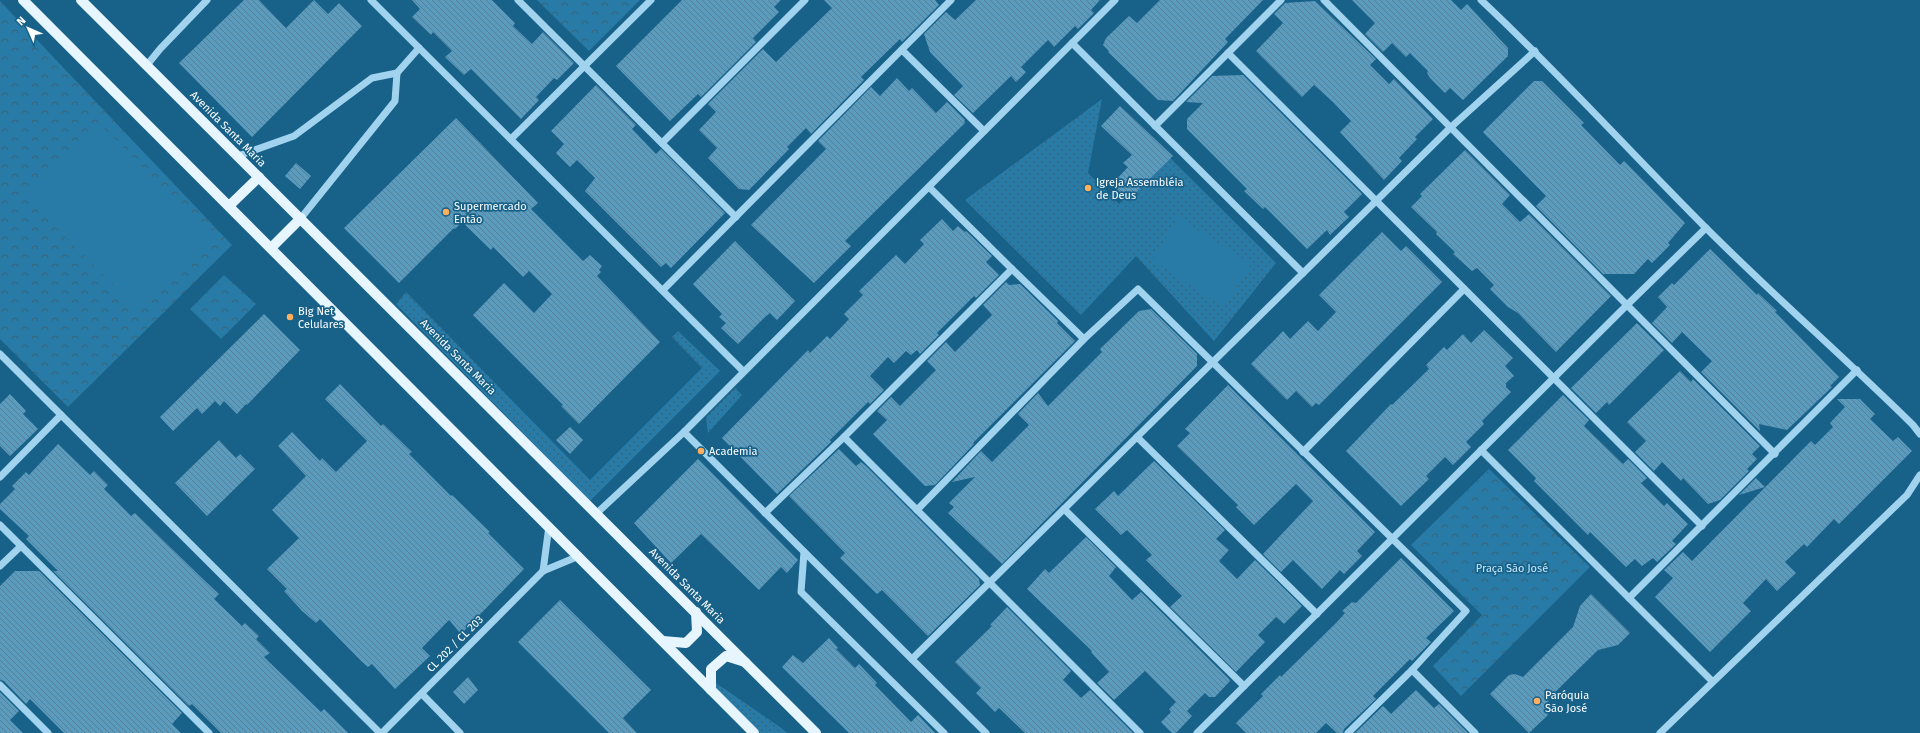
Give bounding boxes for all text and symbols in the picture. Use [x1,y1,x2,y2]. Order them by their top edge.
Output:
north arrow [8,8,48,48]
text: N [14,14,28,28]
street label: Avenida Santa Maria [187,88,269,170]
place label: Igreja Assembléia de Deus [1096,176,1184,202]
marker: Igreja Assembléia de Deus [1083,183,1093,193]
place label: Supermercado Então [454,200,527,226]
marker: Supermercado Então [441,207,451,217]
place label: Big Net Celulares [298,305,344,331]
marker: Big Net Celulares [285,312,295,322]
street label: Avenida Santa Maria [417,316,499,398]
place label: Academia [709,445,758,458]
marker: Academia [696,446,706,456]
street label: Avenida Santa Maria [646,545,728,627]
park label: Praça São José [1476,562,1548,575]
street label: CL 202 / CL 203 [424,613,486,675]
place label: Paróquia São José [1545,689,1589,715]
marker: Paróquia São José [1532,696,1542,706]

